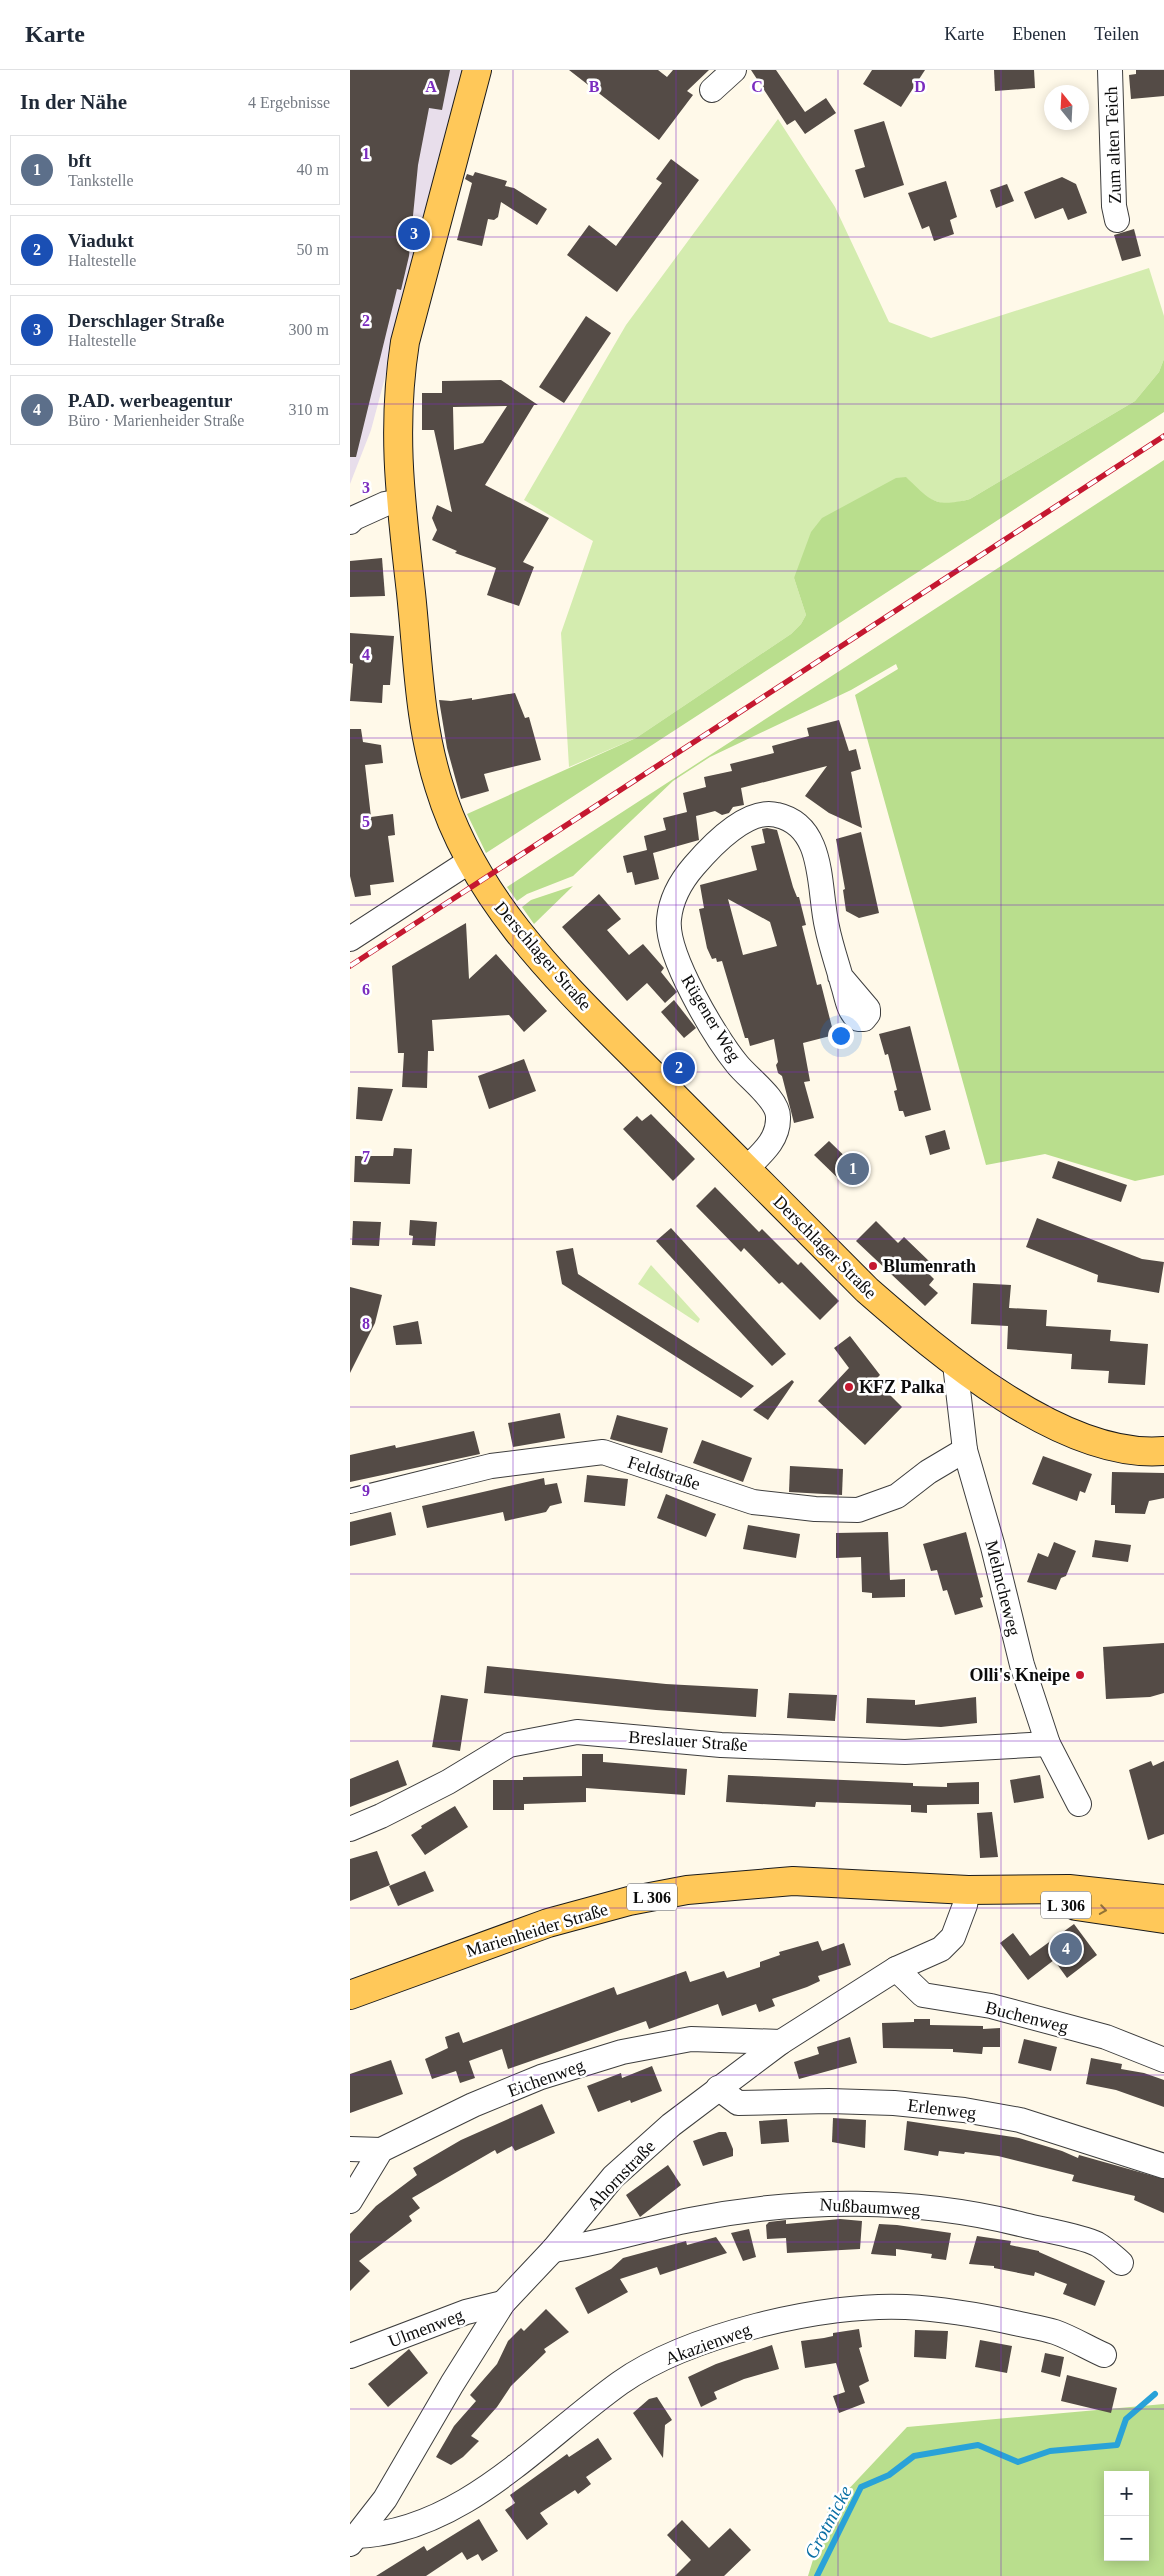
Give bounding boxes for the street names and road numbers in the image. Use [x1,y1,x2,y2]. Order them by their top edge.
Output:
street label: Zum alten Teich [1101,86,1125,204]
street label: Derschlager Straße [490,898,596,1014]
street label: Rügener Weg [677,971,745,1065]
street label: Derschlager Straße [769,1191,881,1303]
street label: Feldstraße [625,1452,703,1494]
street label: Melmcheweg [981,1538,1025,1638]
street label: Breslauer Straße [628,1727,748,1755]
road number: L 306 [627,1884,677,1910]
road number: L 306 [1041,1892,1091,1918]
street label: Marienheider Straße [464,1899,610,1961]
street label: Buchenweg [983,1997,1071,2037]
street label: Eichenweg [505,2055,587,2101]
street label: Erlenweg [907,2095,977,2123]
street label: Ahornstraße [583,2136,659,2214]
street label: Nußbaumweg [819,2194,921,2220]
street label: Ulmenweg [386,2305,466,2351]
street label: Akazienweg [662,2319,754,2369]

